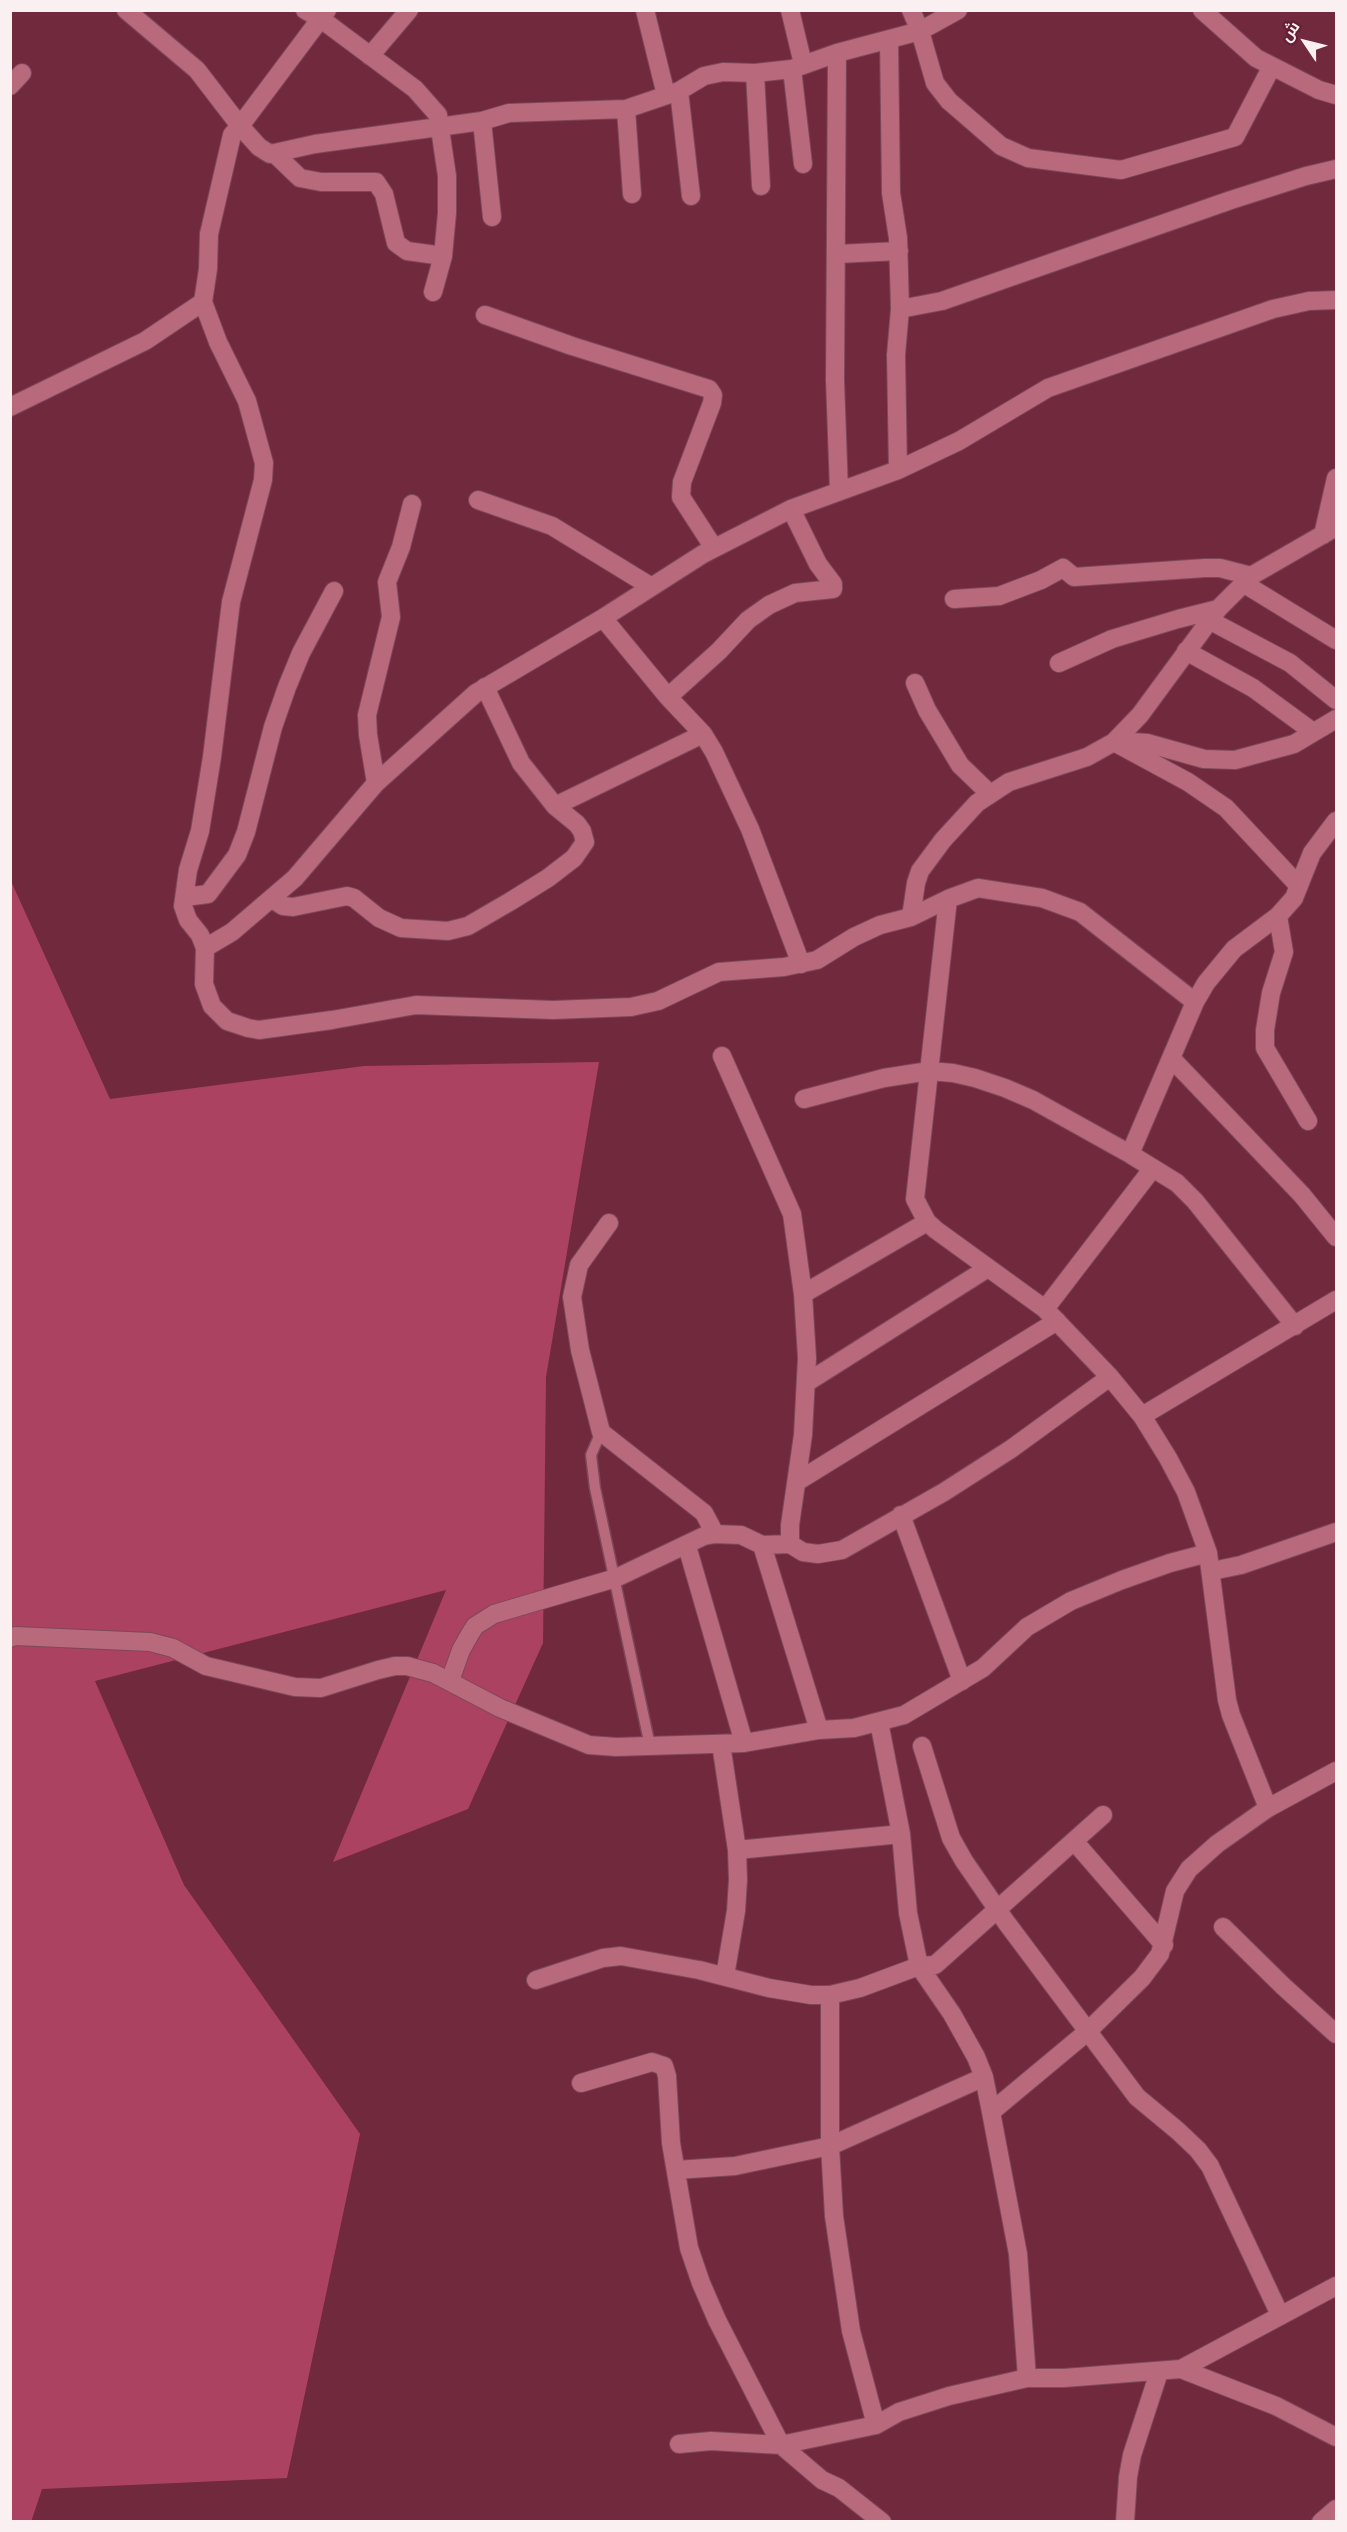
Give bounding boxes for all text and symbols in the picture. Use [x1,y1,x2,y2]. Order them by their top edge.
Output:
north arrow [1275,12,1335,72]
text: ش [1276,18,1304,45]

